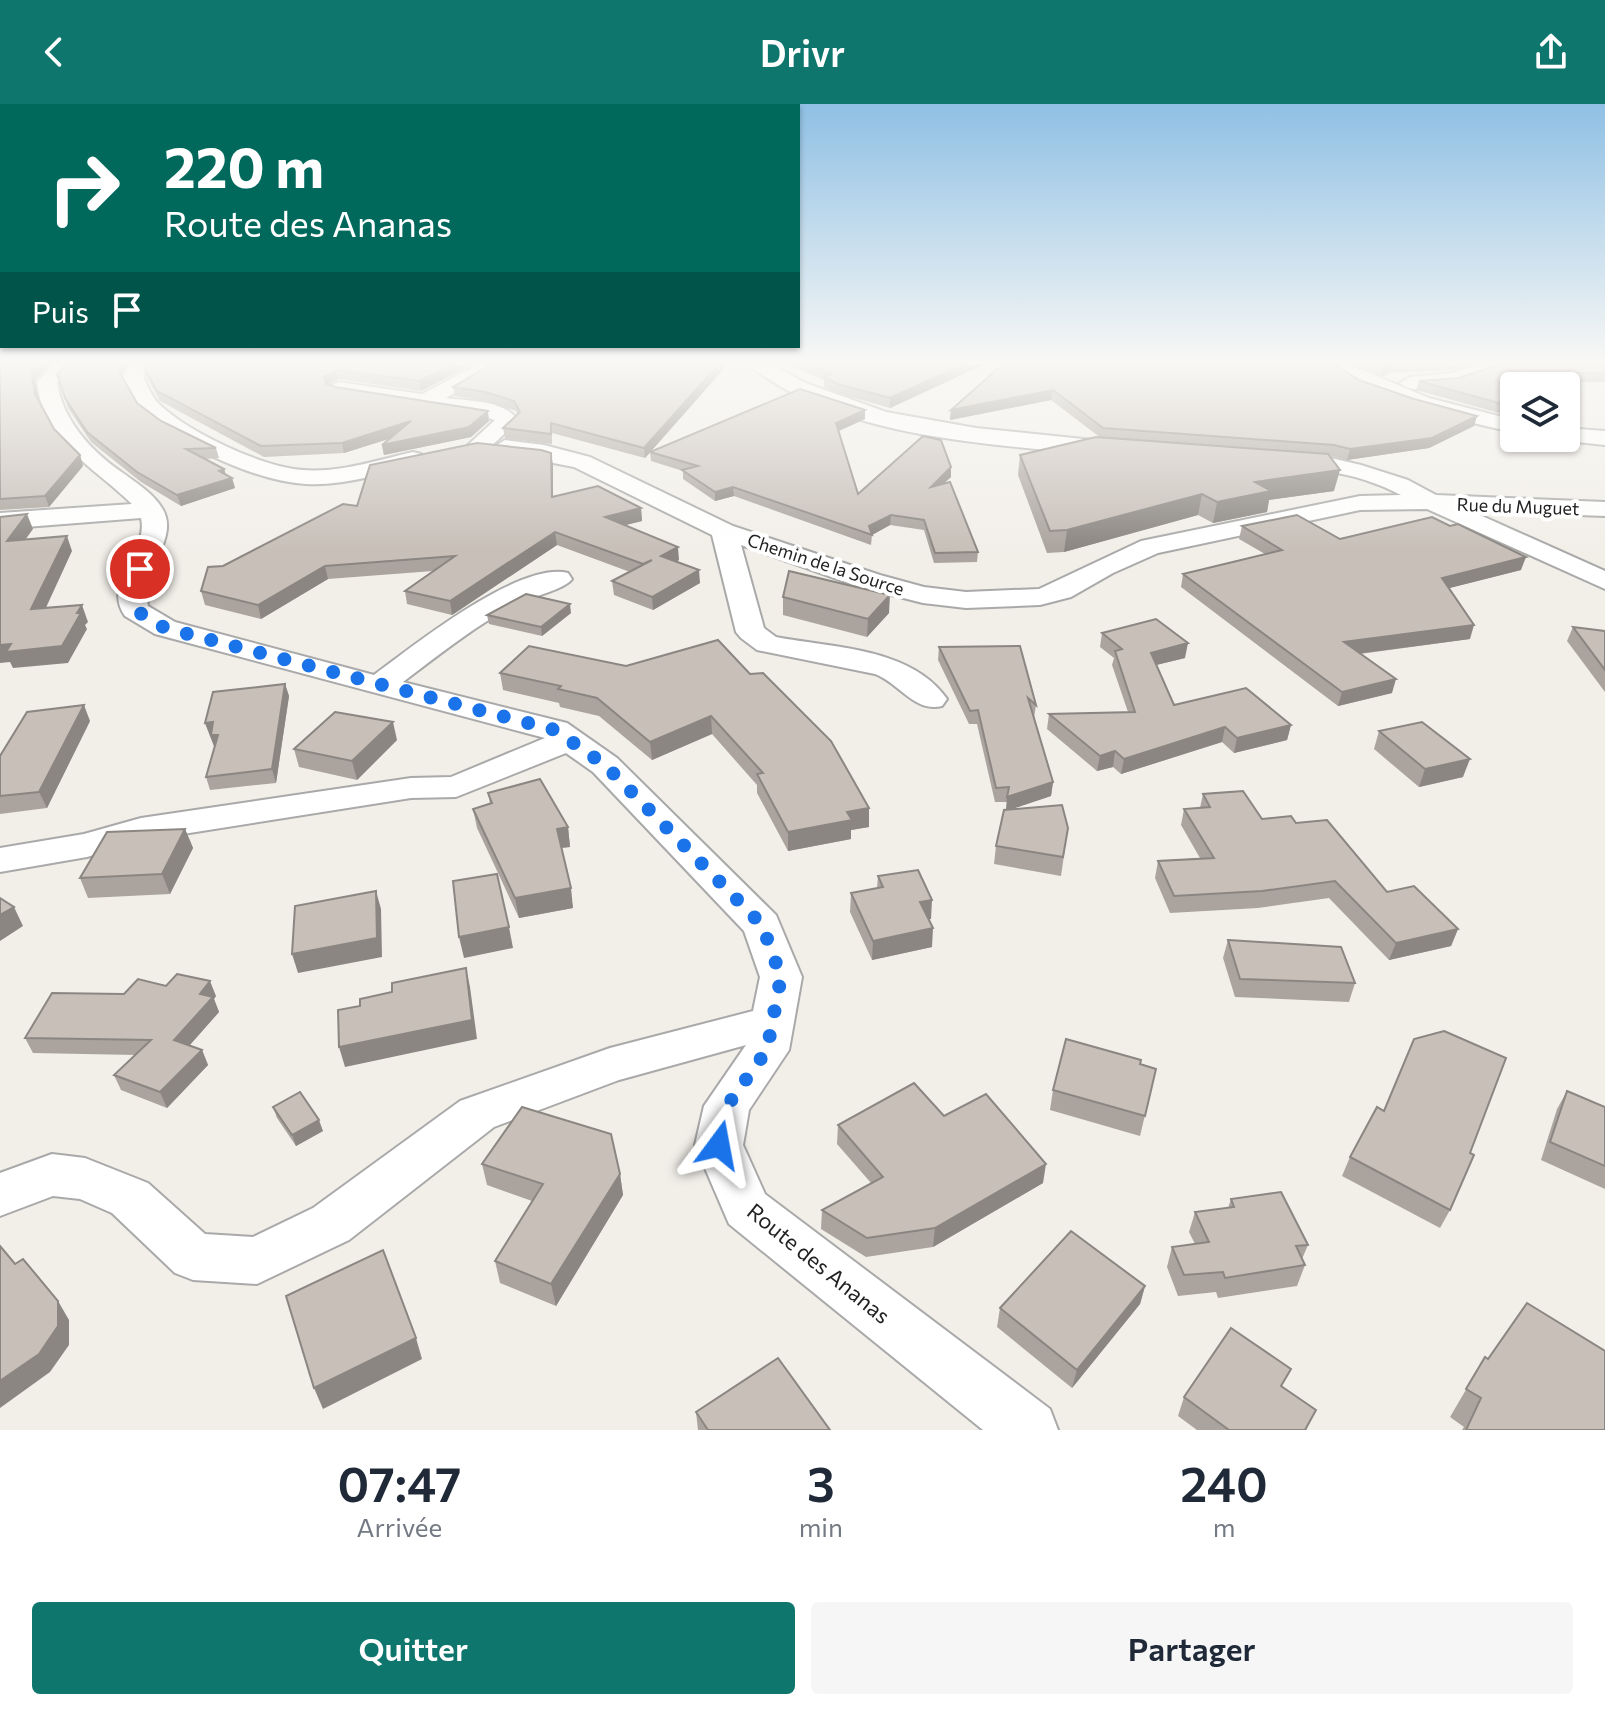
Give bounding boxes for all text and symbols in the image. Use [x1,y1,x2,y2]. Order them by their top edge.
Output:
icon: back [32,30,76,74]
text: Drivr [760,30,845,74]
icon: share [1529,30,1573,74]
text: 220 m [164,131,324,200]
icon: right [32,136,136,240]
text: Route des Ananas [164,200,452,244]
icon: arrive [105,288,149,332]
text: Puis [32,292,89,329]
map controls [1500,372,1580,452]
button: layers [1500,372,1580,452]
street label: Rue du Muguet [1456,493,1580,519]
street label: Chemin de la Source [745,528,907,600]
pin [106,535,174,603]
icon: arrive [118,547,162,591]
position arrow [677,1103,761,1187]
street label: Route des Ananas [742,1197,896,1329]
text: 07:47 [337,1453,461,1512]
text: 3 [807,1453,835,1512]
text: 240 [1180,1453,1268,1512]
text: Arrivée [356,1511,442,1542]
text: min [799,1511,843,1542]
text: m [1213,1511,1235,1542]
button: Quitter [32,1602,795,1694]
button: Partager [811,1602,1573,1694]

